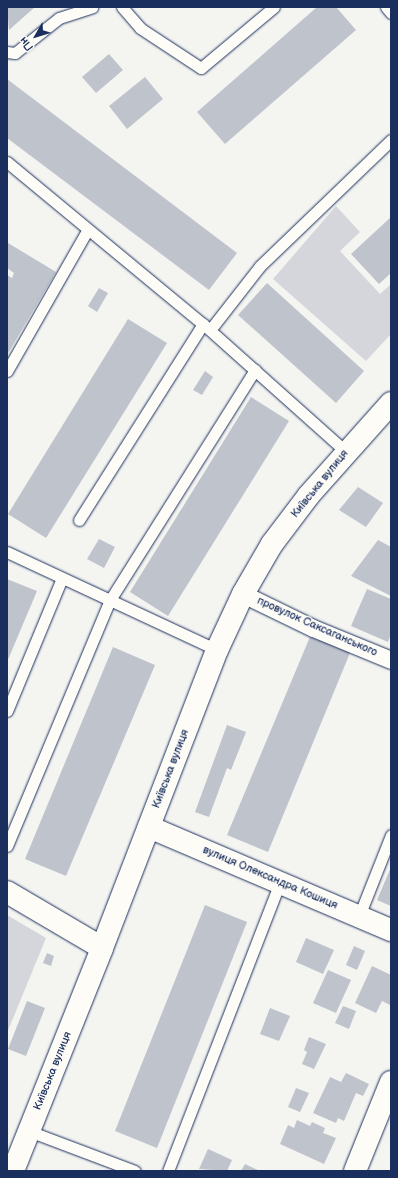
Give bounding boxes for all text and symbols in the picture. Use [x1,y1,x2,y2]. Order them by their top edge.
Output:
north arrow [16,16,56,56]
text: Пн [17,34,36,54]
street label: Київська вулиця [289,447,351,521]
street label: провулок Саксаганського [255,594,379,660]
street label: Київська вулиця [150,728,192,810]
street label: вулиця Олександра Кошиця [201,844,339,912]
street label: Київська вулиця [31,1030,75,1112]

